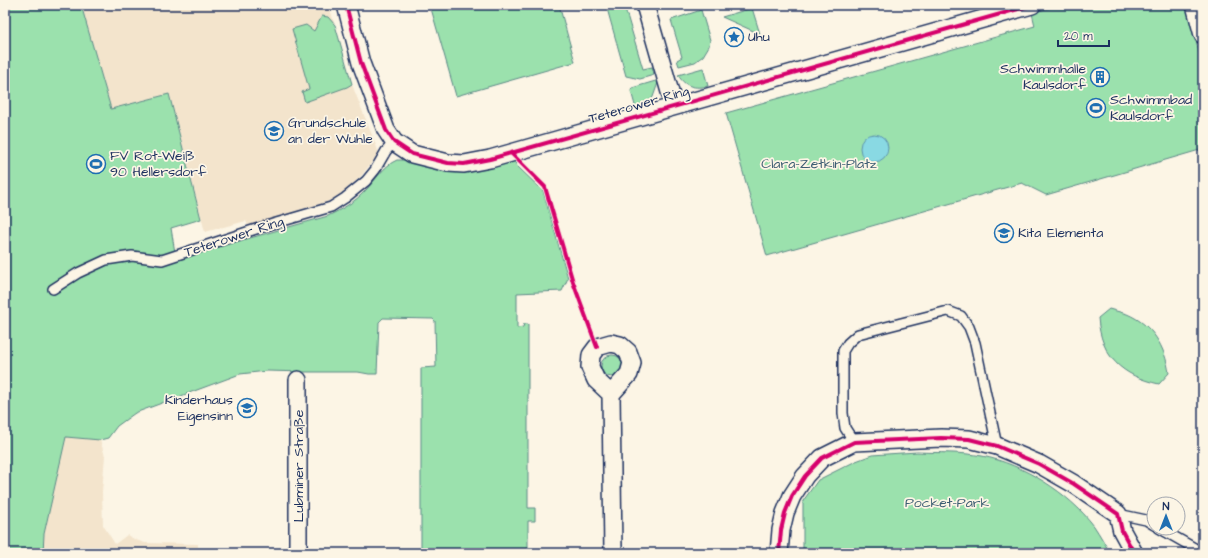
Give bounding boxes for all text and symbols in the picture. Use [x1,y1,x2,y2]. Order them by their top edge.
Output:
scale bar [1058,22,1109,48]
place icon: Uhu [723,26,745,48]
place label: Uhu [748,27,770,47]
text: 20 m [1064,28,1093,45]
place label: Schwimmhalle Kaulsdorf [1000,59,1087,95]
building icon: Schwimmhalle Kaulsdorf [1089,66,1111,88]
street label: Teterower Ring [586,81,692,129]
place label: Schwimmbad Kaulsdorf [1110,90,1192,126]
sports icon: Schwimmbad Kaulsdorf [1085,97,1107,119]
place label: Grundschule an der Wuhle [288,113,373,149]
school or university icon: Grundschule an der Wuhle [263,120,285,142]
place label: FV Rot-Weiß 90 Hellersdorf [110,146,207,182]
sports icon: FV Rot-Weiß 90 Hellersdorf [85,153,107,175]
park label: Clara-Zetkin-Platz [761,154,877,174]
street label: Teterower Ring [182,211,286,263]
school or university icon: Kita Elementa [993,222,1015,244]
place label: Kita Elementa [1018,223,1103,243]
place label: Kinderhaus Eigensinn [165,390,233,426]
school or university icon: Kinderhaus Eigensinn [236,397,258,419]
street label: Lubminer Straße [289,409,309,522]
park label: Pocket-Park [905,493,990,513]
north arrow [1146,496,1186,536]
text: N [1163,499,1170,514]

